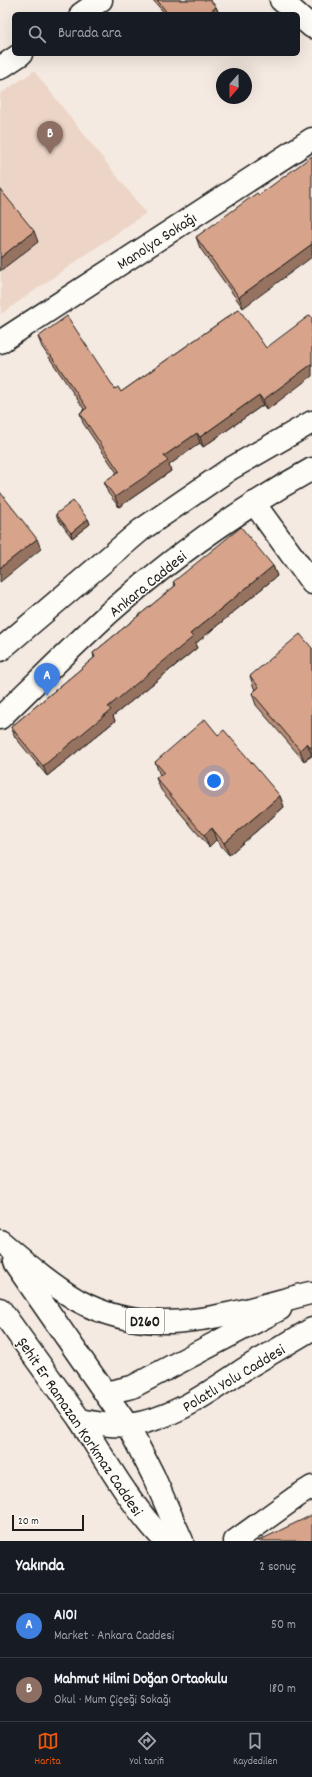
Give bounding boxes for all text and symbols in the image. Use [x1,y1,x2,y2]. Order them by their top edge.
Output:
search box [12,12,300,56]
icon: search [26,23,48,45]
text: Burada ara [58,23,121,45]
north arrow [216,68,252,104]
pin: B [37,121,63,154]
street label: Manolya Sokağı [113,208,202,277]
street label: Ankara Caddesi [105,546,193,624]
pin: A [34,663,60,696]
your location [204,771,224,791]
road number: D260 [126,1308,164,1334]
street label: Şehit Er Ramazan Korkmaz Caddesi [10,1333,148,1521]
street label: Polatlı Yolu Caddesi [178,1339,290,1419]
scale bar [12,1513,84,1532]
text: 20 m [18,1514,39,1530]
text: Yakında [16,1555,64,1579]
text: 2 sonuç [259,1558,296,1577]
text: A101 [54,1605,77,1627]
text: A [25,1616,33,1635]
text: 50 m [271,1616,296,1635]
text: Market · Ankara Caddesi [54,1627,174,1646]
text: Mahmut Hilmi Doğan Ortaokulu [54,1669,227,1691]
text: B [26,1680,32,1699]
text: 180 m [269,1680,296,1699]
text: Okul · Mum Çiçeği Sokağı [54,1691,171,1710]
tab: Harita [35,1730,61,1770]
tab: Yol tarifi [130,1730,164,1770]
tab: Kaydedilen [233,1730,277,1770]

